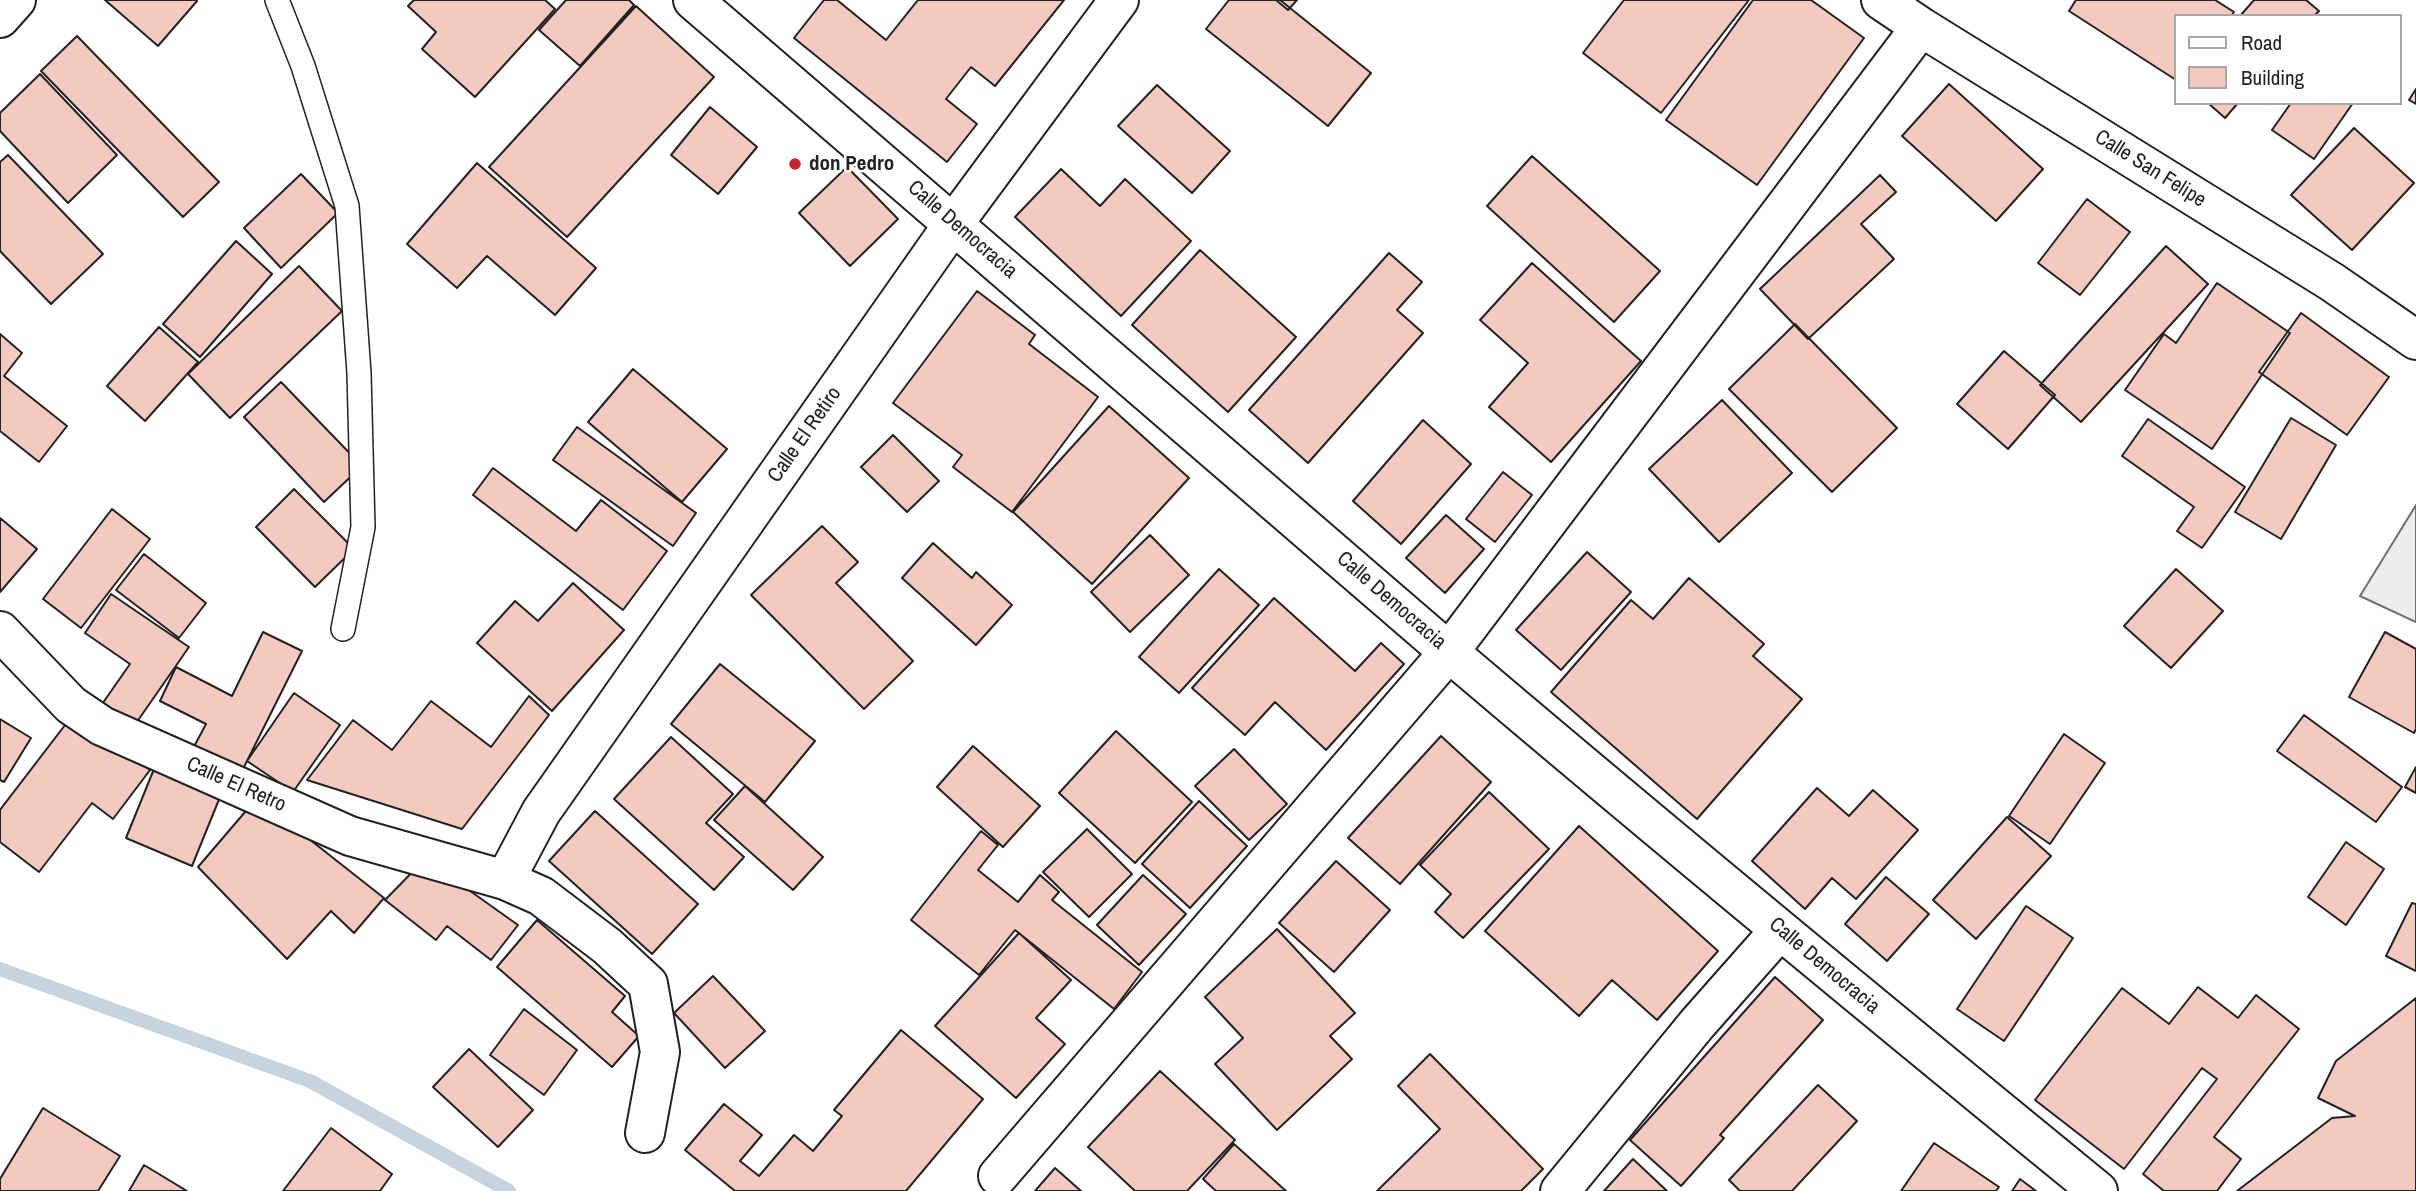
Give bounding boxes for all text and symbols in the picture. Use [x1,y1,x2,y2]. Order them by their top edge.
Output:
legend [2174,14,2402,105]
text: Road [2241,28,2282,57]
text: Building [2241,63,2304,92]
street label: Calle San Felipe [2090,125,2210,213]
place label: don Pedro [809,151,894,177]
marker: don Pedro [787,156,803,172]
street label: Calle Democracia [902,176,1022,284]
street label: Calle El Retiro [763,382,847,488]
street label: Calle Democracia [1331,547,1451,655]
street label: Calle El Retro [182,752,290,818]
street label: Calle Democracia [1763,912,1885,1020]

